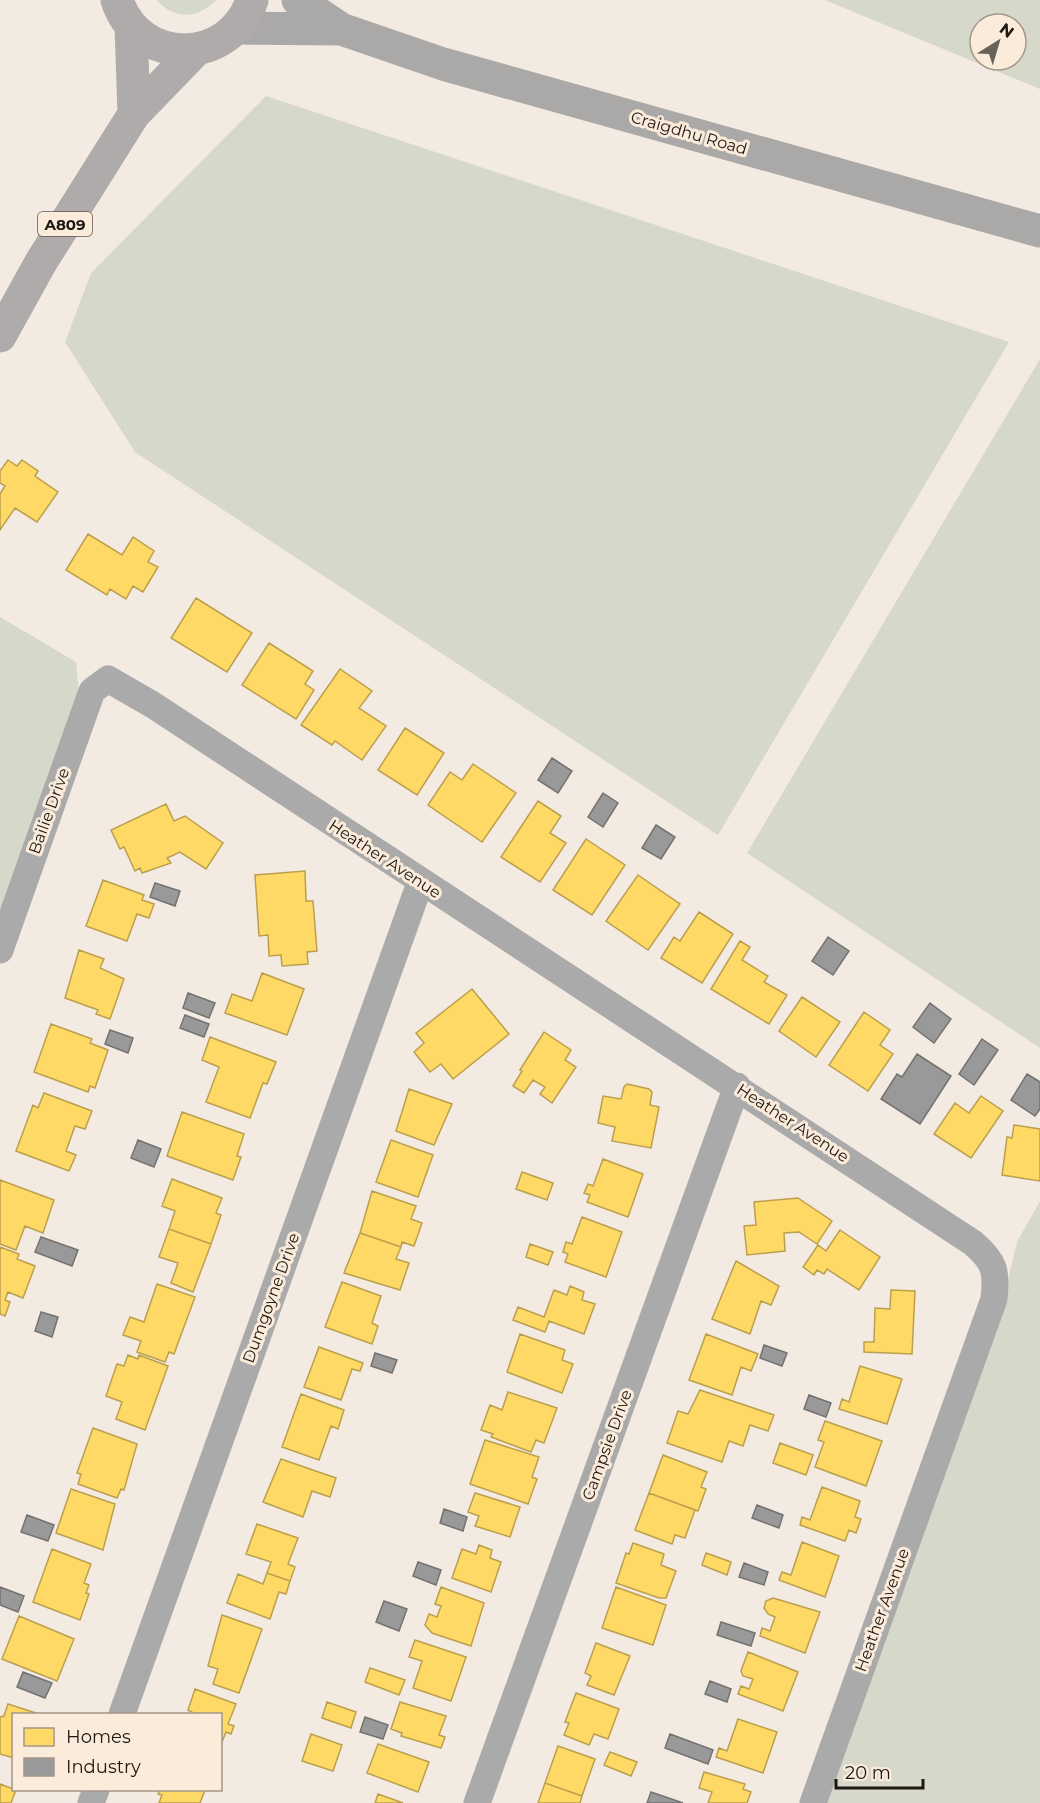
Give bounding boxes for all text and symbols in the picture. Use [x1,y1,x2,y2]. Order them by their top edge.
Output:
north arrow [968,12,1028,72]
text: N [996,19,1018,42]
street label: Craigdhu Road [629,107,749,159]
road number: A809 [38,212,92,236]
street label: Bailie Drive [25,765,73,857]
street label: Heather Avenue [325,816,445,902]
street label: Heather Avenue [733,1080,853,1166]
street label: Dumgoyne Drive [239,1230,303,1366]
street label: Campsie Drive [578,1387,636,1503]
street label: Heather Avenue [851,1546,913,1674]
legend [12,1713,222,1791]
text: Homes [66,1726,131,1748]
scale bar [836,1752,923,1790]
text: Industry [66,1756,141,1778]
text: 20 m [845,1762,891,1784]

